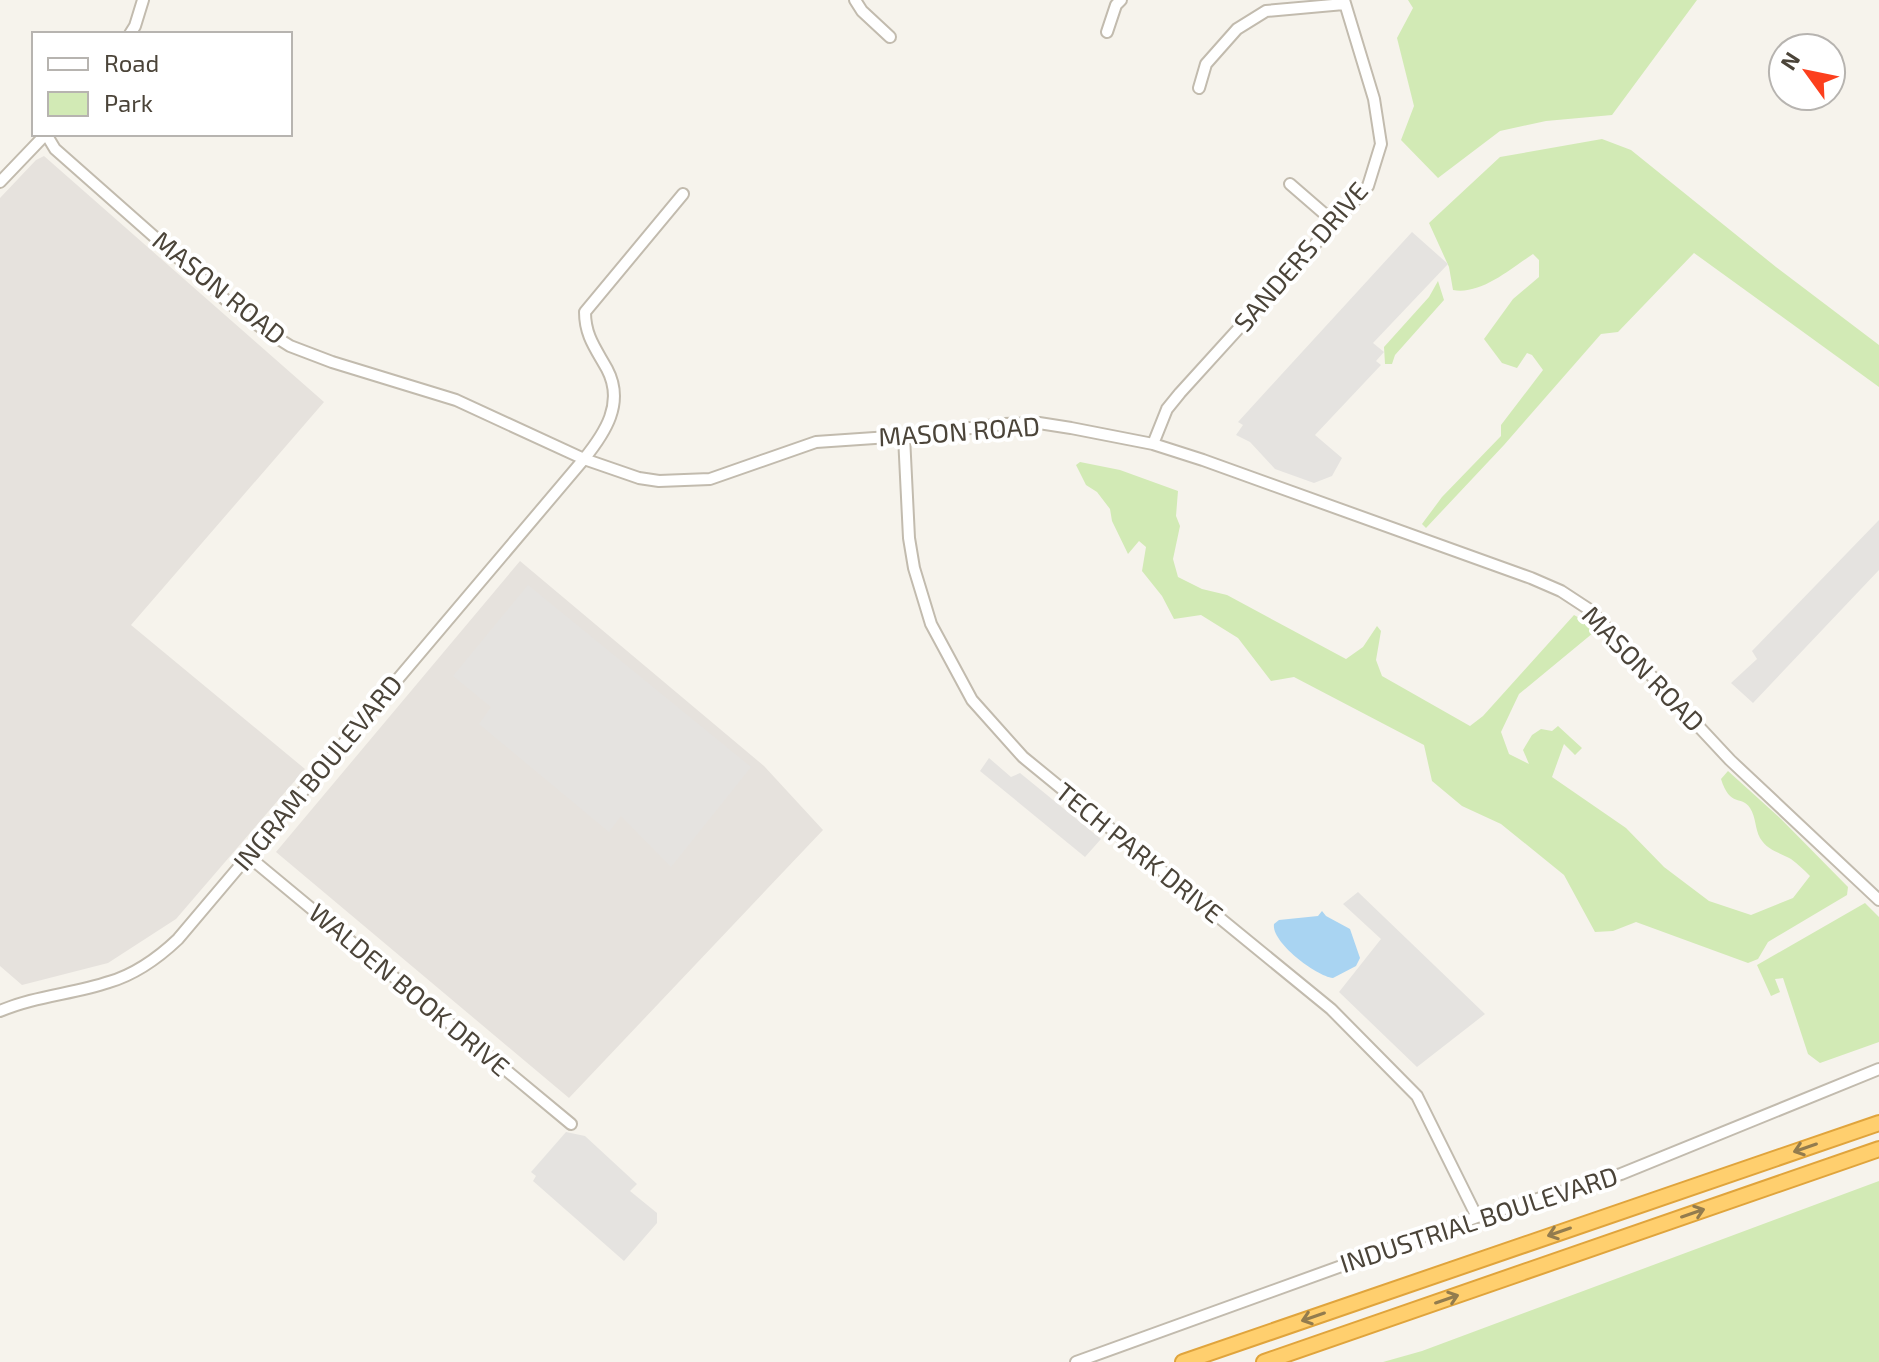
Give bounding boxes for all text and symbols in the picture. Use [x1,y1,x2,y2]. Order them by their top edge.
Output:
legend [32,32,292,136]
north arrow [1767,32,1847,112]
text: N [1774,47,1805,74]
text: Road [104,48,159,77]
text: Park [104,88,153,117]
street label: SANDERS DRIVE [1227,175,1373,337]
street label: MASON ROAD [147,224,293,350]
street label: MASON ROAD [877,409,1041,452]
street label: MASON ROAD [1577,599,1711,737]
street label: INGRAM BOULEVARD [226,668,408,876]
street label: TECH PARK DRIVE [1050,775,1230,929]
street label: WALDEN BOOK DRIVE [304,896,516,1082]
one-way arrow [1793,1141,1818,1156]
street label: INDUSTRIAL BOULEVARD [1336,1159,1621,1278]
one-way arrow [1680,1205,1705,1220]
one-way arrow [1547,1226,1572,1241]
one-way arrow [1434,1290,1459,1305]
one-way arrow [1301,1311,1326,1326]

